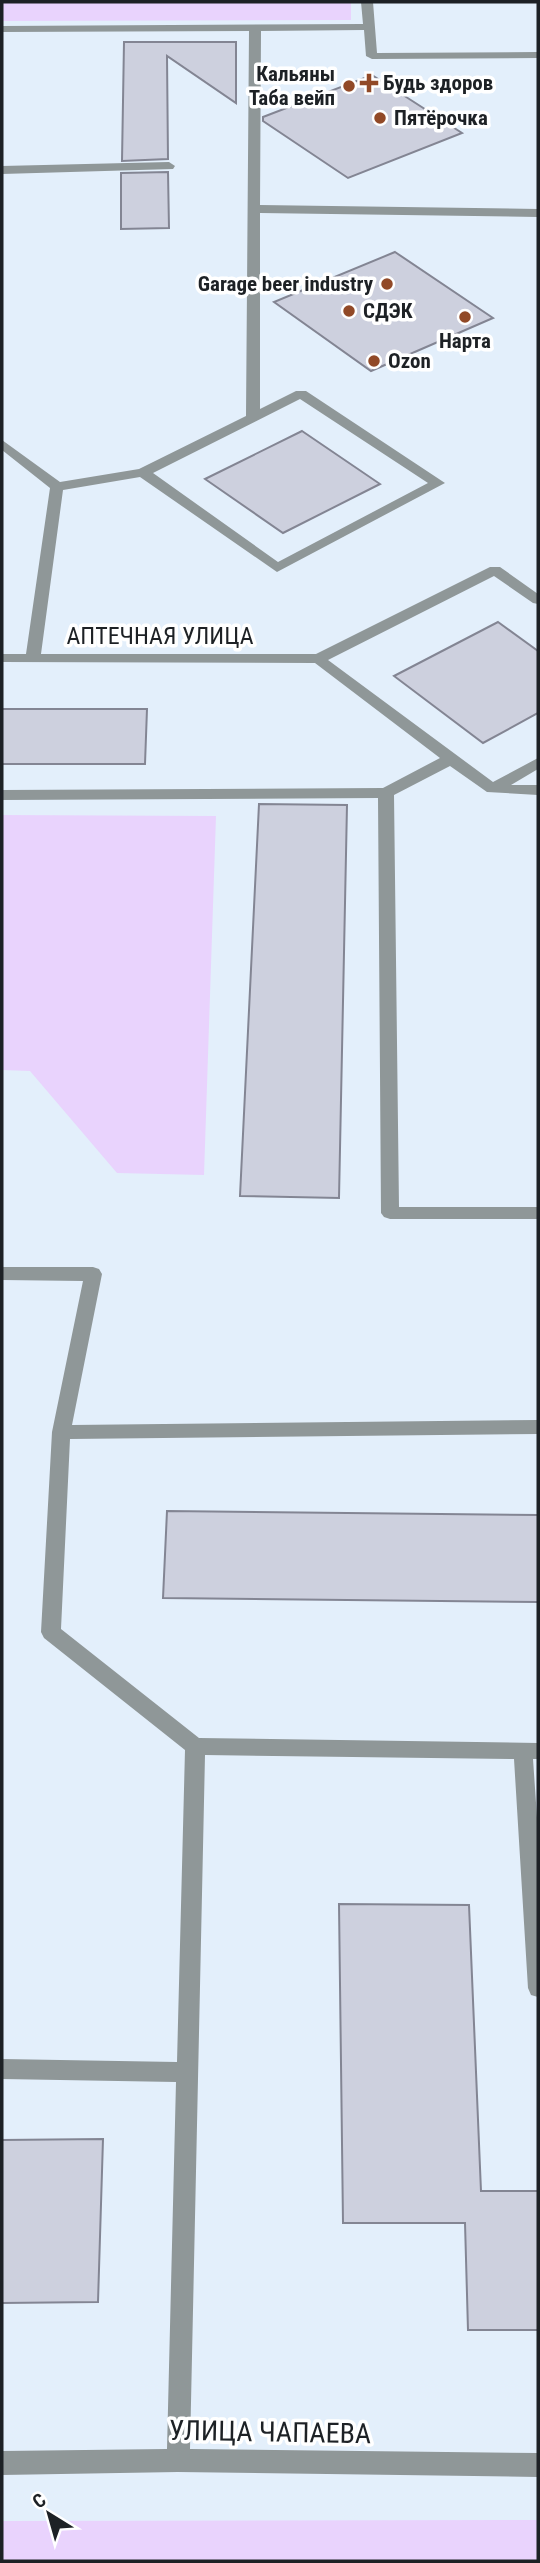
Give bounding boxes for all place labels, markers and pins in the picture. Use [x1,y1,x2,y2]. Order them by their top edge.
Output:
place label: Кальяны Таба вейп [249,62,335,110]
place label: Будь здоров [383,71,493,95]
marker: Будь здоров [361,75,377,91]
marker: Кальяны Таба вейп [341,78,357,94]
place label: Пятёрочка [394,106,488,130]
marker: Пятёрочка [372,110,388,126]
place label: Garage beer industry [198,272,374,296]
marker: Garage beer industry [379,276,395,292]
place label: СДЭК [363,299,413,323]
marker: СДЭК [341,303,357,319]
marker: Нарта [457,309,473,325]
place label: Нарта [439,329,491,353]
place label: Ozon [388,349,431,373]
marker: Ozon [366,353,382,369]

